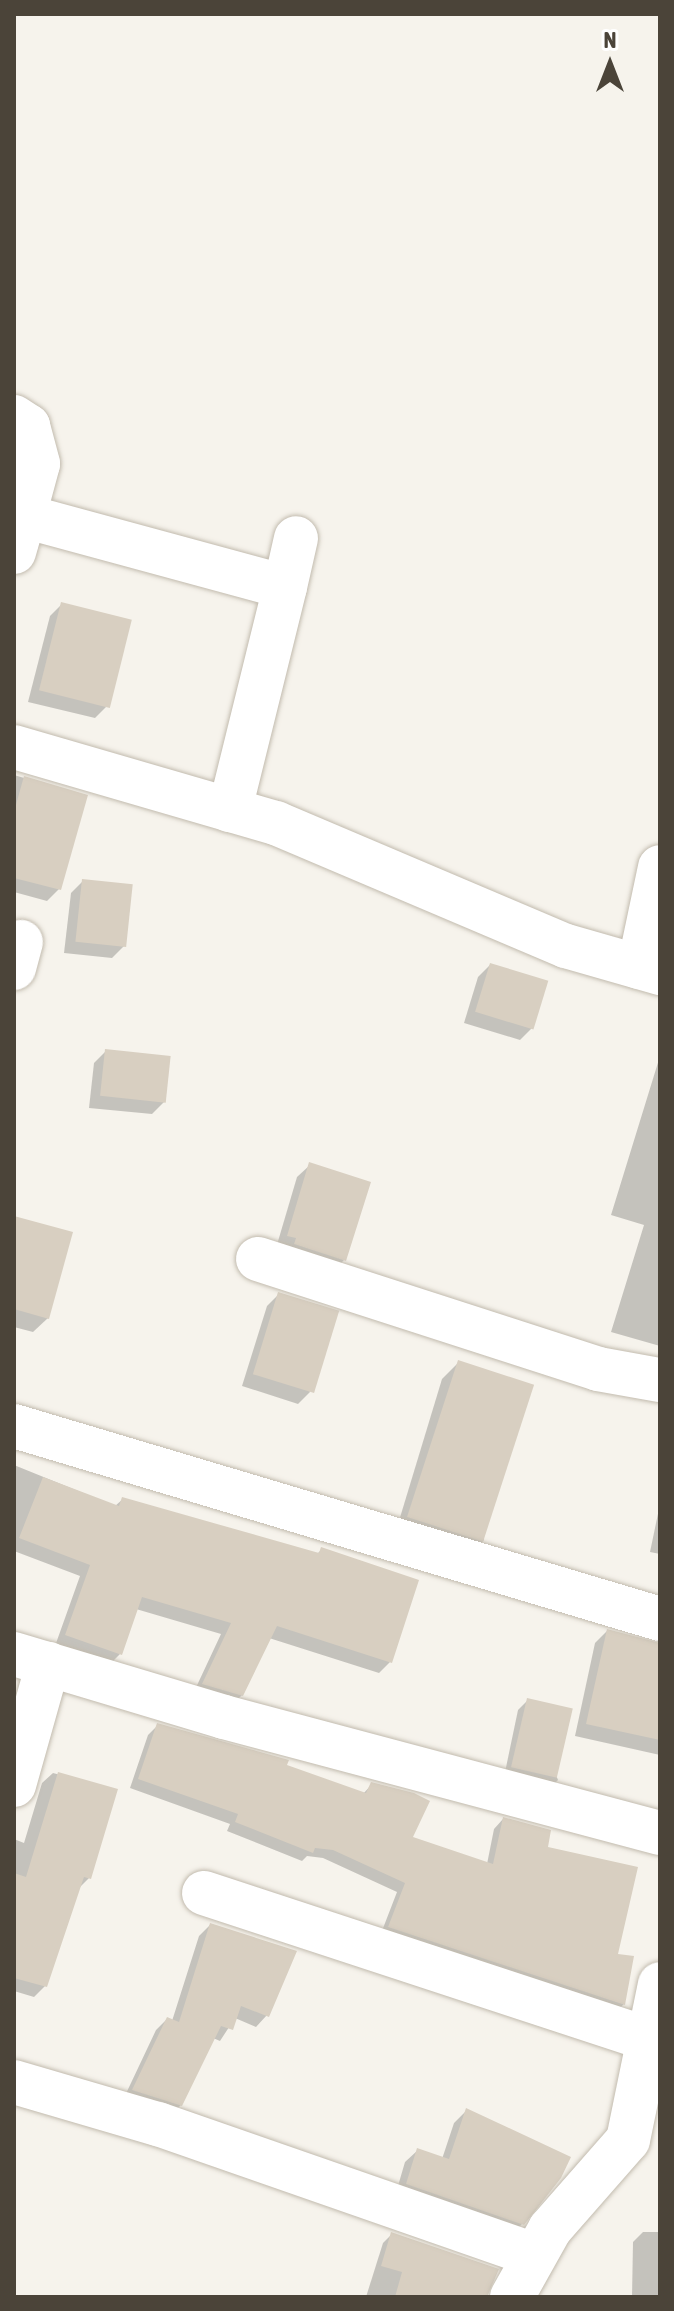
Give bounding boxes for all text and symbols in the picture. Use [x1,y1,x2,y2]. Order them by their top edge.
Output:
north arrow [570,24,650,104]
text: N [604,27,616,53]

